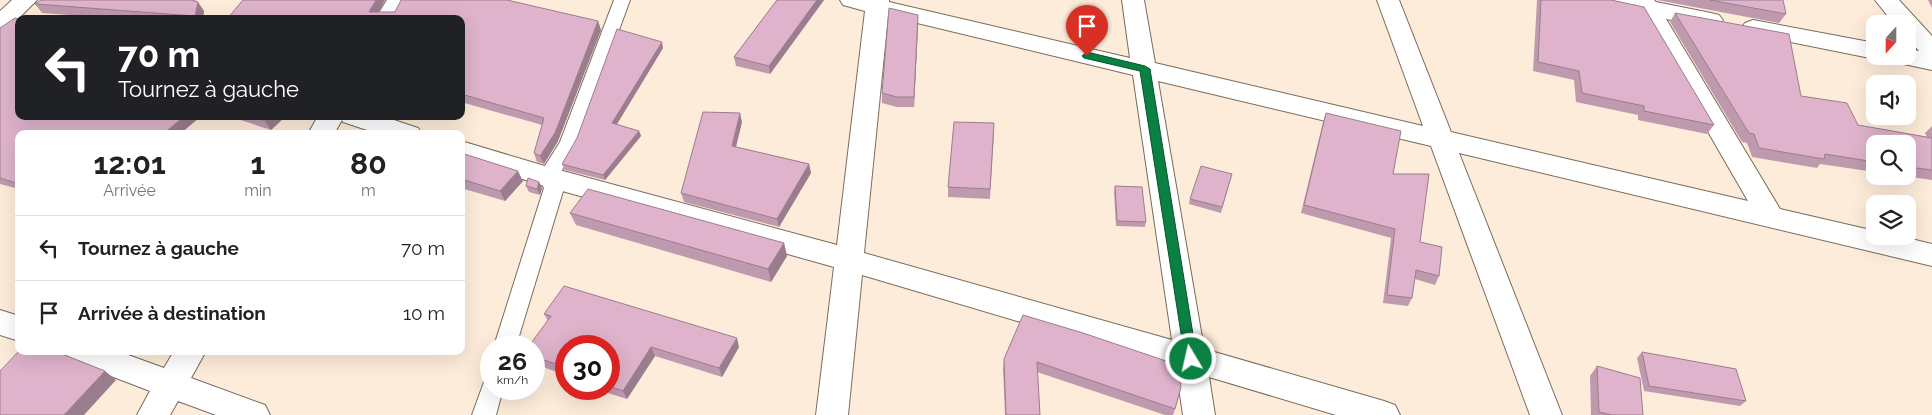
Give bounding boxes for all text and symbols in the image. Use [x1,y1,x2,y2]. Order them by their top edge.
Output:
pin [1066,5,1108,56]
icon: arrive [1073,12,1101,40]
north arrow [1866,15,1916,65]
map controls [1866,15,1916,245]
text: 70 m [118,34,200,75]
icon: left [35,35,100,100]
button: sound [1866,75,1916,125]
text: Tournez à gauche [118,76,299,102]
button: search [1866,135,1916,185]
text: 12:01 [93,146,166,181]
text: 1 [250,146,265,181]
text: 80 [350,146,387,181]
text: Arrivée [103,181,156,200]
text: min [244,181,272,200]
text: m [361,181,376,200]
button: layers [1866,195,1916,245]
icon: left [35,234,63,262]
text: Tournez à gauche [78,237,239,259]
text: 70 m [401,237,445,259]
icon: arrive [35,299,63,327]
text: Arrivée à destination [78,302,266,324]
text: 10 m [403,302,445,324]
position arrow [1164,332,1216,384]
speed limit sign: 30 [555,335,620,400]
text: 26 [498,346,527,376]
text: km/h [497,373,528,387]

